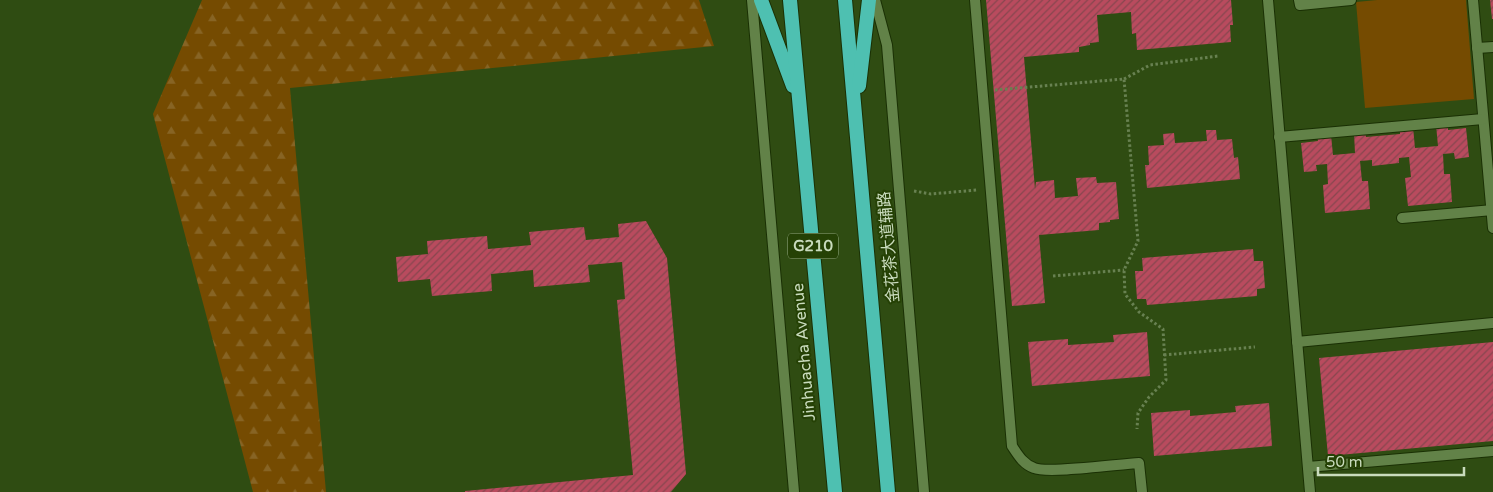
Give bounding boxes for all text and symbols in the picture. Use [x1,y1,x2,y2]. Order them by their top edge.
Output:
street label: 金花茶大道辅路 [874,190,904,304]
road number: G210 [788,234,838,258]
street label: Jinhuacha Avenue [788,282,820,422]
scale bar [1318,444,1464,476]
text: 50 m [1326,453,1363,471]

